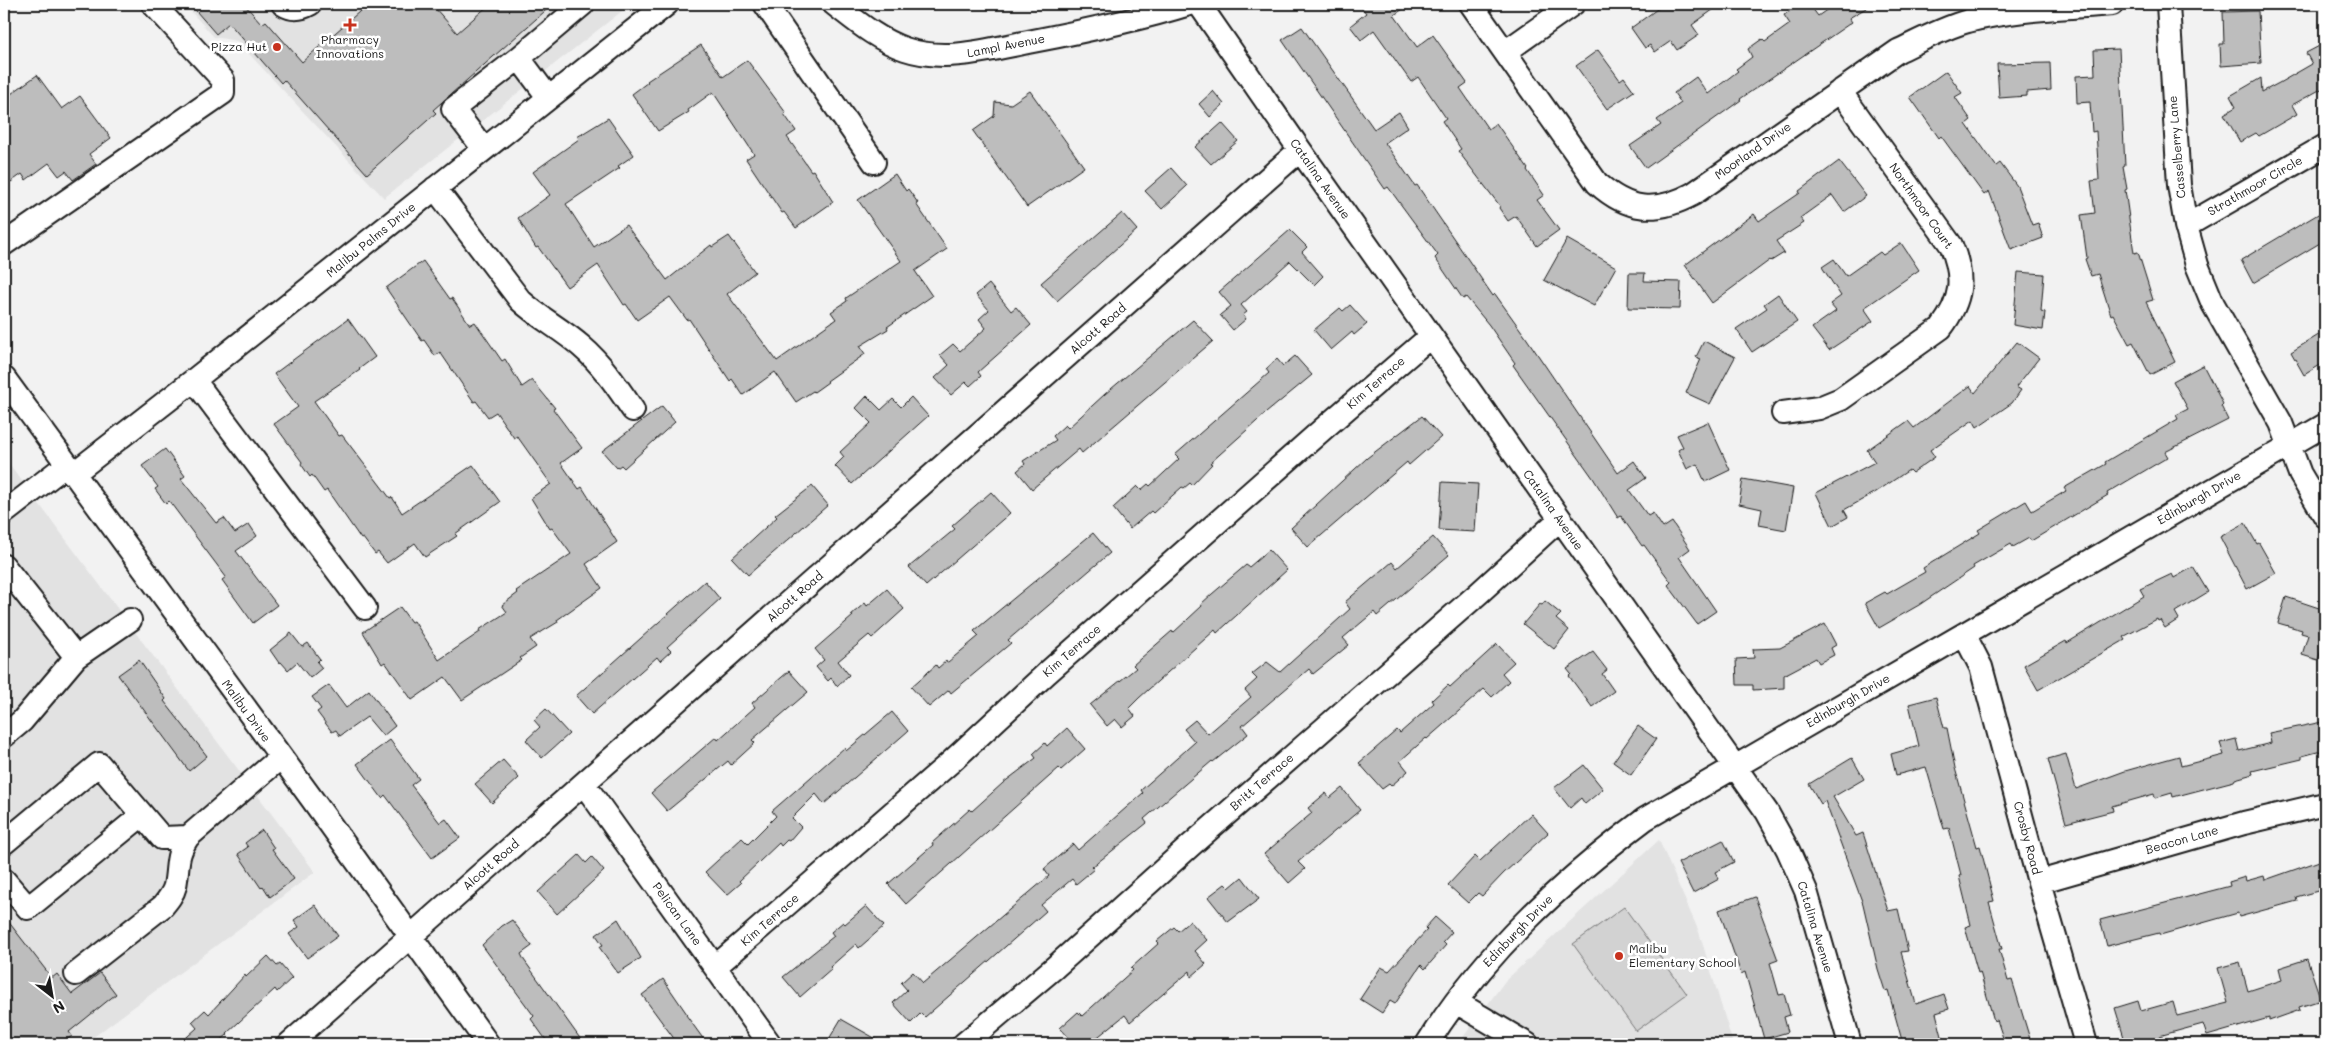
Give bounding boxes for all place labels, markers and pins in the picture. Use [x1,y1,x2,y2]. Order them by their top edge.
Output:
marker: Pharmacy Innovations [344,19,356,31]
place label: Pharmacy Innovations [316,31,384,61]
place label: Pizza Hut [211,38,267,54]
marker: Pizza Hut [271,41,283,53]
place label: Malibu Elementary School [1629,940,1737,970]
marker: Malibu Elementary School [1613,950,1625,962]

